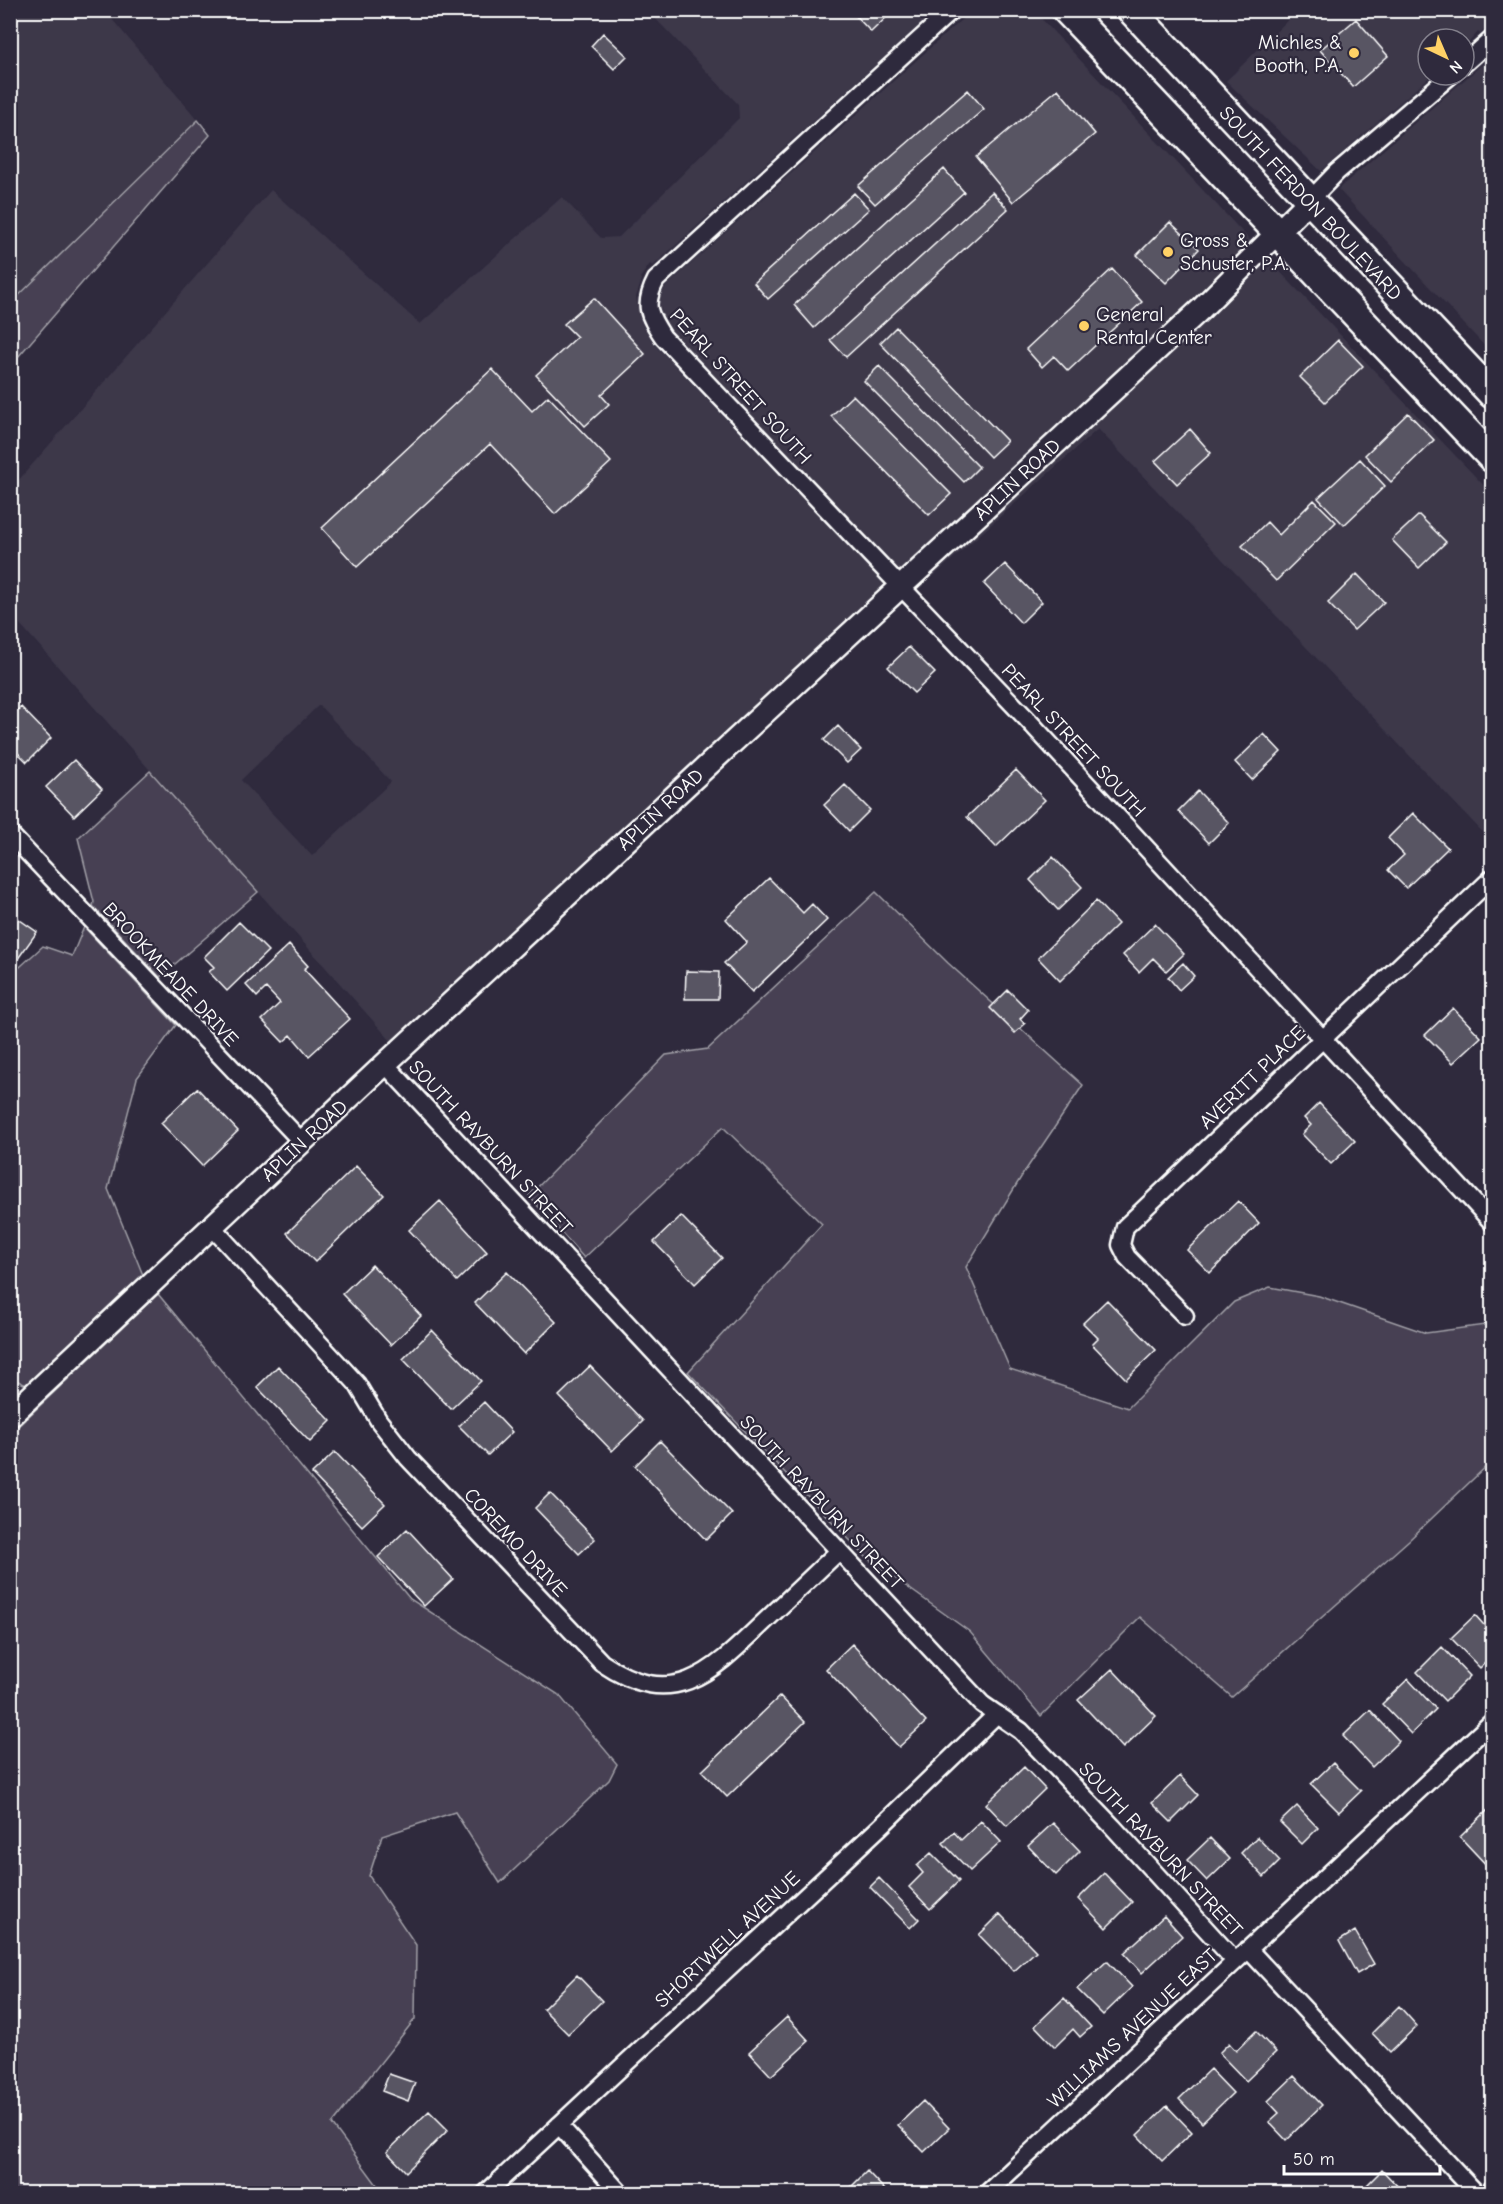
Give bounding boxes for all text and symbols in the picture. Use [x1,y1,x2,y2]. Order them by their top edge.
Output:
north arrow [1416,27,1476,87]
place label: Michles & Booth, P.A. [1255,31,1342,77]
marker: Michles & Booth, P.A. [1347,46,1361,60]
text: N [1446,57,1466,77]
street label: SOUTH FERDON BOULEVARD [1215,102,1407,305]
place label: Gross & Schuster, P.A. [1180,229,1289,275]
marker: Gross & Schuster, P.A. [1161,245,1175,259]
place label: General Rental Center [1096,303,1212,349]
street label: PEARL STREET SOUTH [665,304,816,469]
marker: General Rental Center [1077,319,1091,333]
street label: APLIN ROAD [969,434,1065,525]
street label: PEARL STREET SOUTH [997,659,1151,822]
street label: APLIN ROAD [612,764,708,855]
street label: BROOKMEADE DRIVE [98,898,243,1051]
street label: AVERITT PLACE [1195,1021,1310,1134]
street label: SOUTH RAYBURN STREET [404,1056,578,1239]
street label: APLIN ROAD [256,1095,352,1186]
street label: SOUTH RAYBURN STREET [735,1411,909,1594]
street label: COREMO DRIVE [459,1483,572,1602]
street label: SOUTH RAYBURN STREET [1074,1758,1248,1941]
street label: SHORTWELL AVENUE [650,1866,804,2012]
street label: WILLIAMS AVENUE EAST [1043,1943,1222,2113]
scale bar [1284,2138,1440,2176]
text: 50 m [1293,2149,1335,2170]

